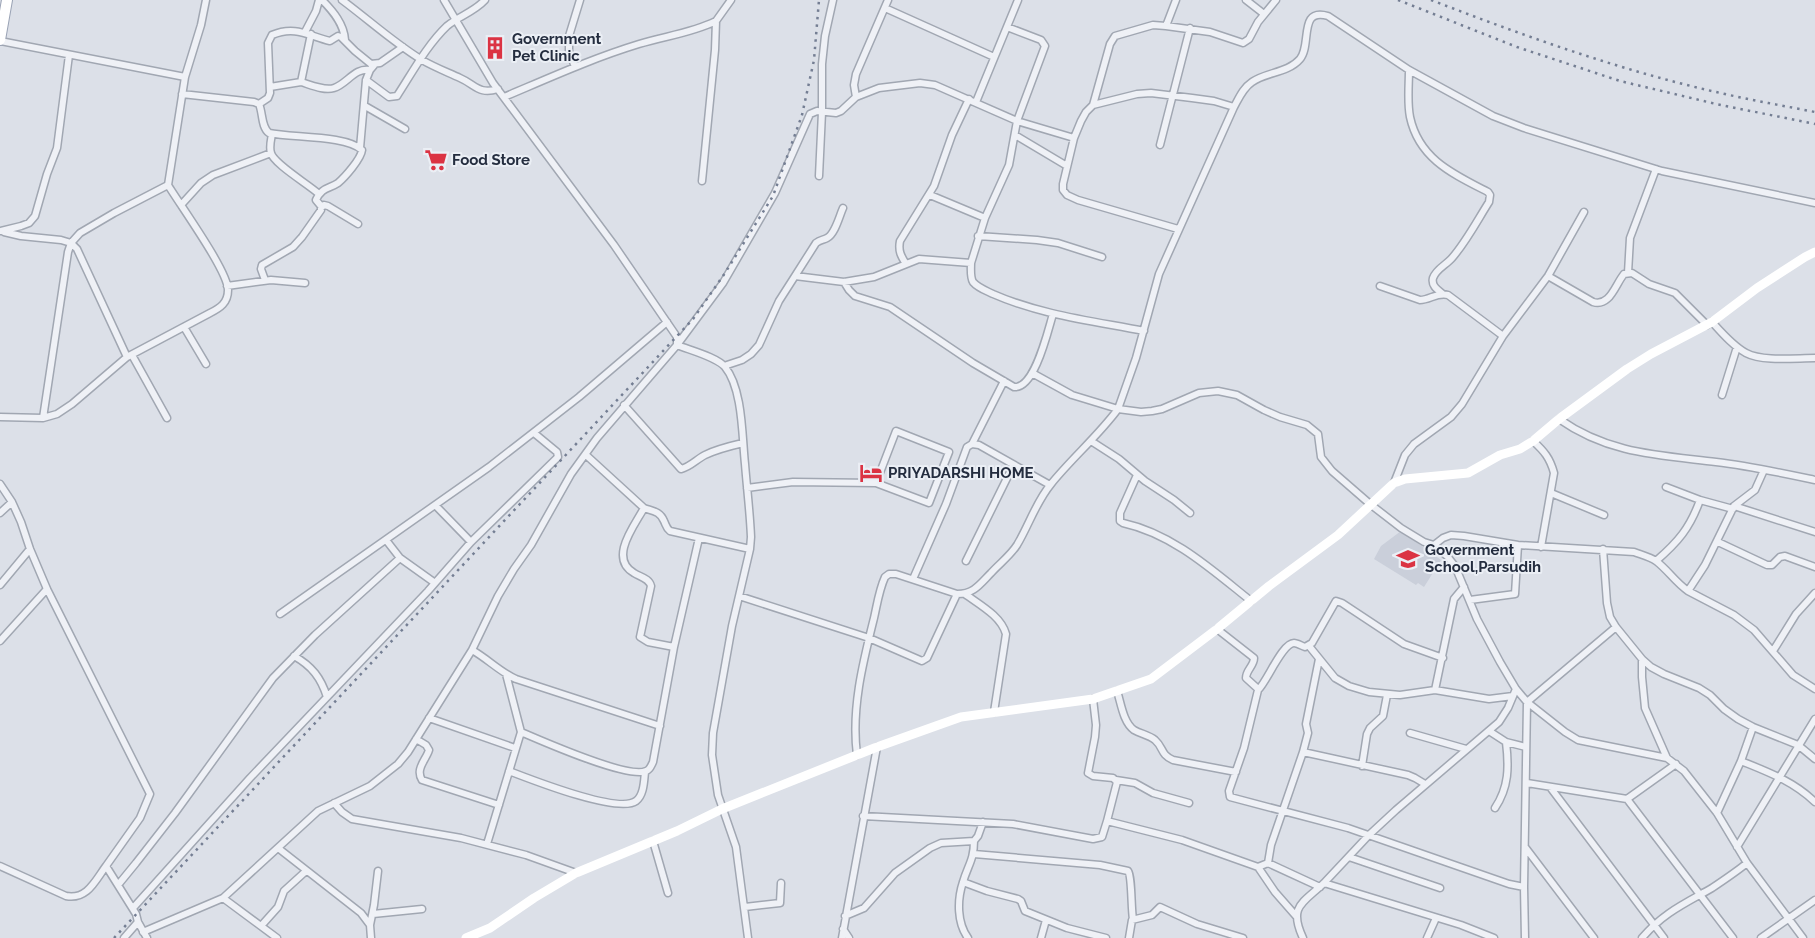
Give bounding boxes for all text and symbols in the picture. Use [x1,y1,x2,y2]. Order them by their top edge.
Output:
place label: Government Pet Clinic [512,30,601,65]
building icon: Government Pet Clinic [482,35,508,61]
supermarket icon: Food Store [423,147,449,173]
place label: Food Store [452,151,530,169]
hotel icon: PRIYADARSHI HOME [858,460,884,486]
place label: PRIYADARSHI HOME [888,464,1034,482]
place label: Government School,Parsudih [1425,541,1541,576]
school or university icon: Government School,Parsudih [1395,546,1421,572]

